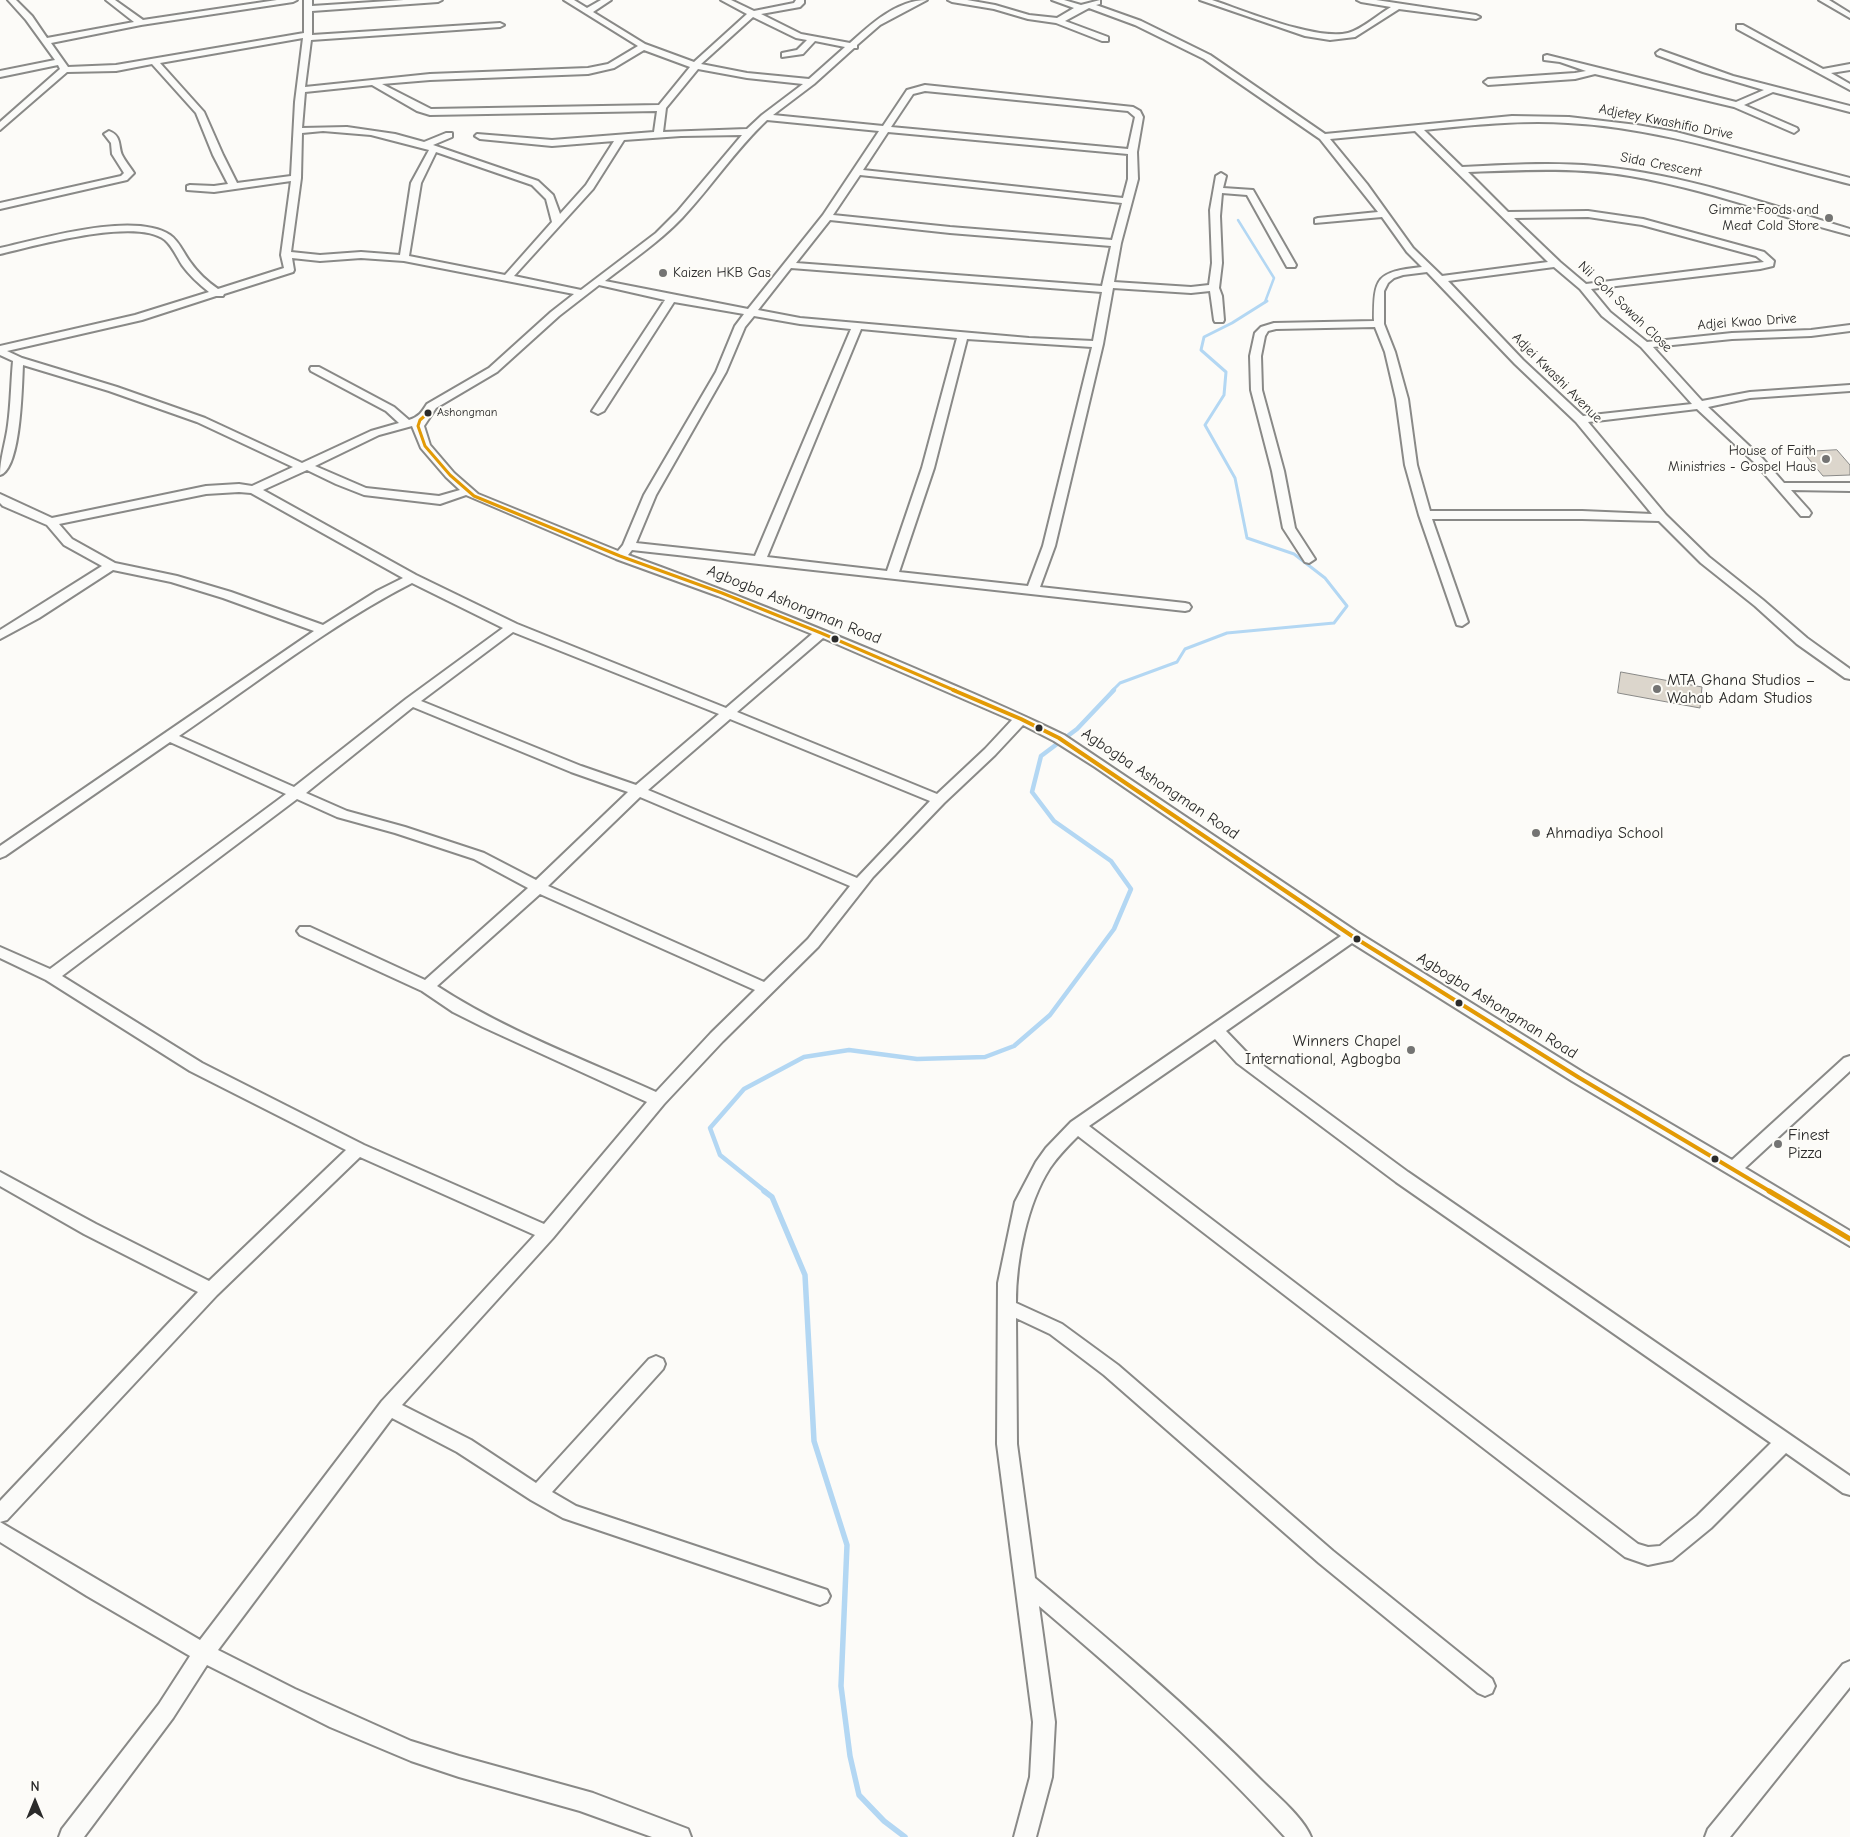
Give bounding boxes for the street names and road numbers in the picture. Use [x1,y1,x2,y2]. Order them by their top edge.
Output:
street label: Adjetey Kwashifio Drive [1597,101,1735,143]
street label: Sida Crescent [1619,149,1703,181]
street label: Nii Goh Sowah Close [1575,258,1675,356]
street label: Adjei Kwao Drive [1697,310,1797,334]
street label: Adjei Kwashi Avenue [1508,329,1606,427]
street label: Agbogba Ashongman Road [704,561,884,649]
street label: Agbogba Ashongman Road [1078,724,1242,844]
street label: Agbogba Ashongman Road [1413,949,1581,1063]

